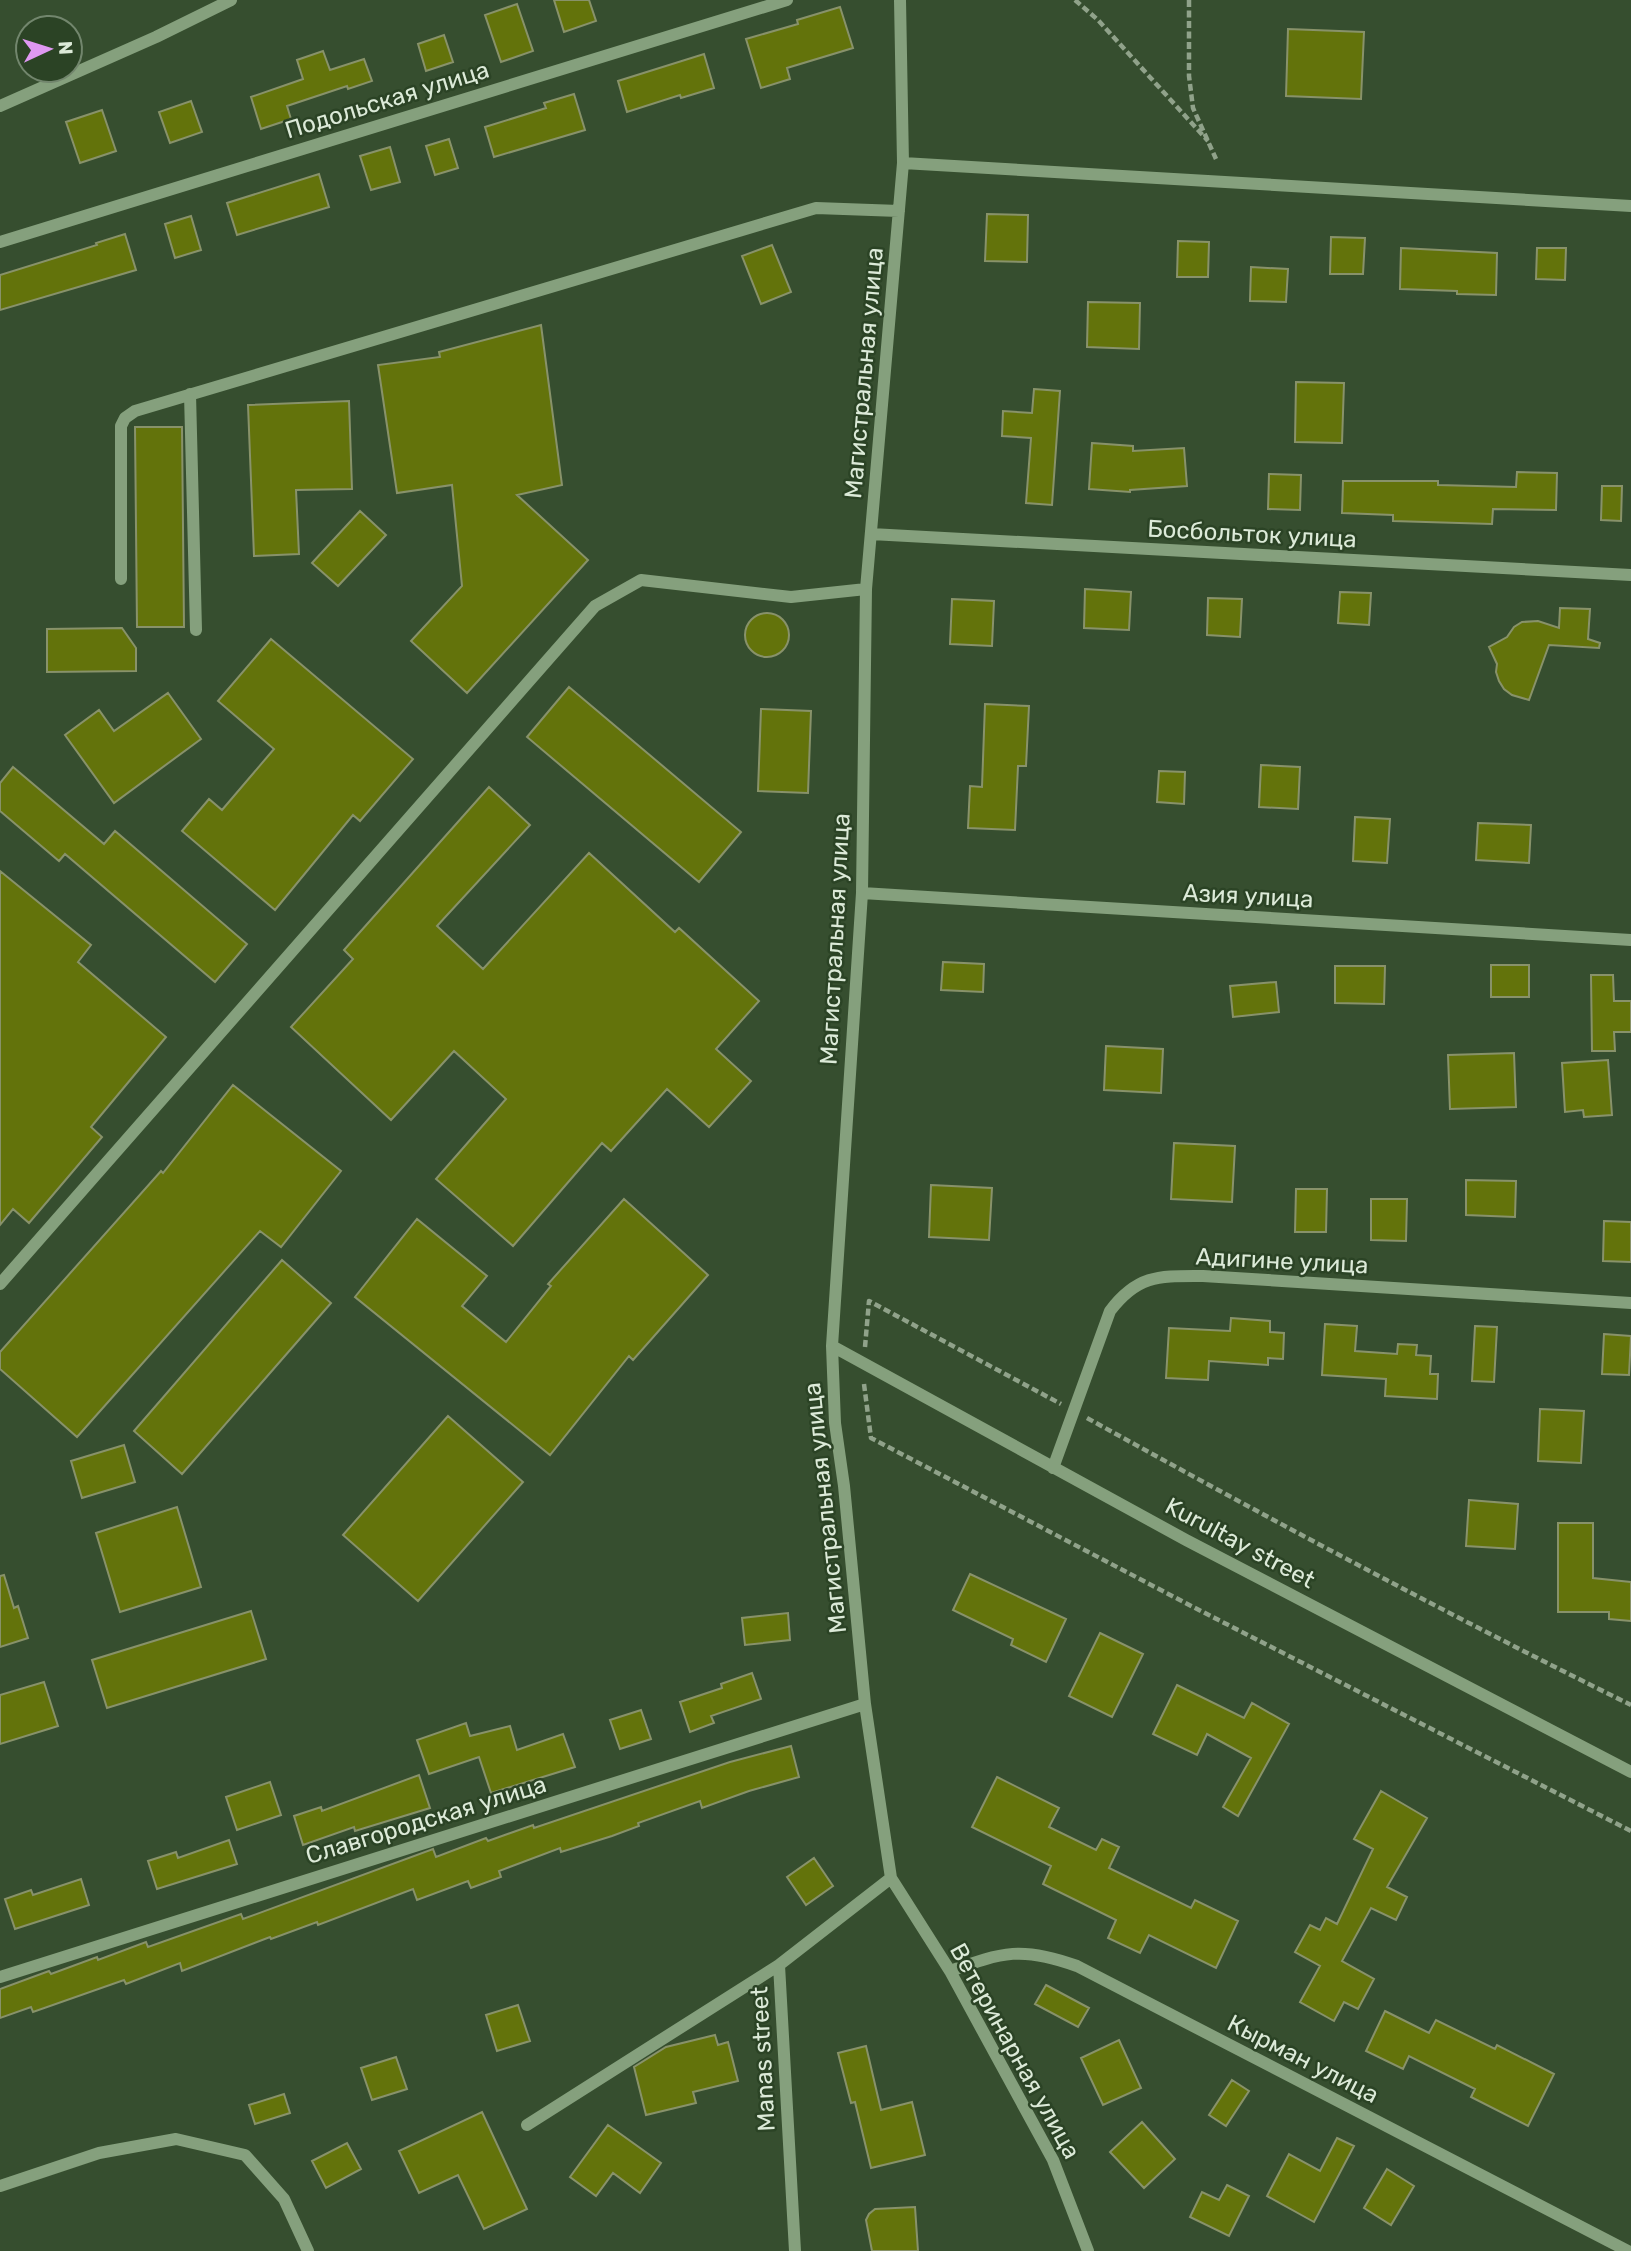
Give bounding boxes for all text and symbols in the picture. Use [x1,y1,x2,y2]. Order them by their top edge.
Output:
north arrow [14,14,84,84]
text: N [54,40,77,55]
street label: Подольская улица [281,56,493,144]
street label: Магистральная улица [839,246,889,500]
street label: Босбольток улица [1147,515,1357,553]
street label: Магистральная улица [814,812,856,1066]
street label: Азия улица [1182,879,1314,913]
street label: Адигине улица [1195,1242,1369,1280]
street label: Магистральная улица [798,1381,852,1635]
street label: Kurultay street [1160,1492,1320,1594]
street label: Славгородская улица [302,1770,550,1870]
street label: Ветеринарная улица [944,1938,1086,2164]
street label: Manas street [745,1986,781,2132]
street label: Кырман улица [1223,2009,1383,2109]

